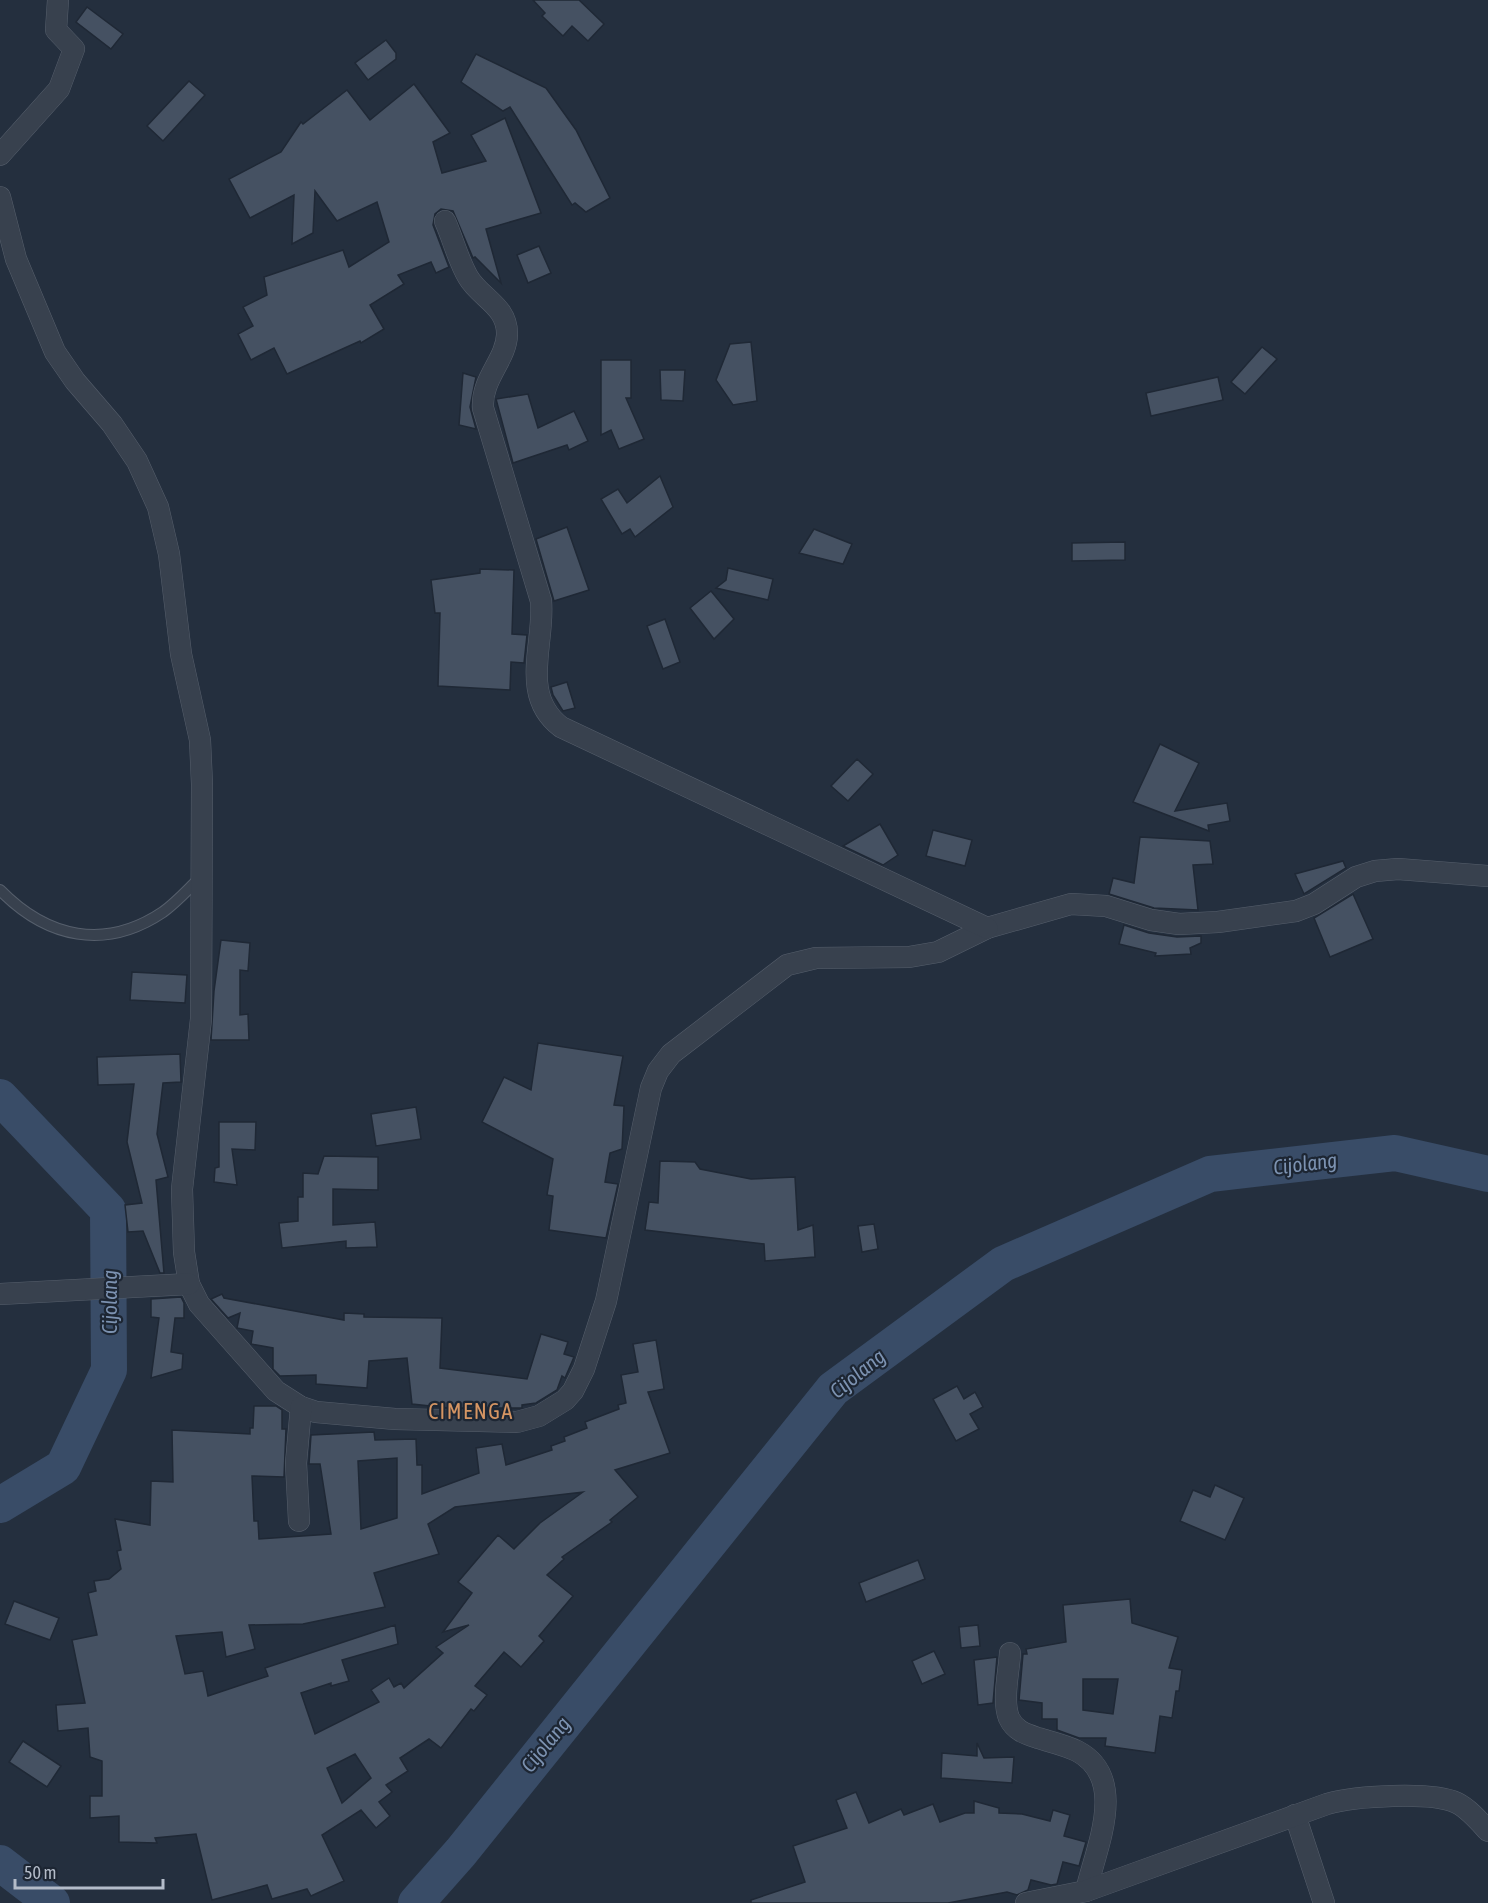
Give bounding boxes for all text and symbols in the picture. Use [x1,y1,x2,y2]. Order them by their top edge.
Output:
water label: Cijolang [1272,1147,1338,1179]
water label: Cijolang [97,1270,121,1334]
water label: Cijolang [825,1344,889,1402]
district label: CIMENGA [428,1398,514,1424]
water label: Cijolang [516,1712,574,1776]
scale bar [15,1852,164,1890]
text: 50 m [24,1862,56,1883]

